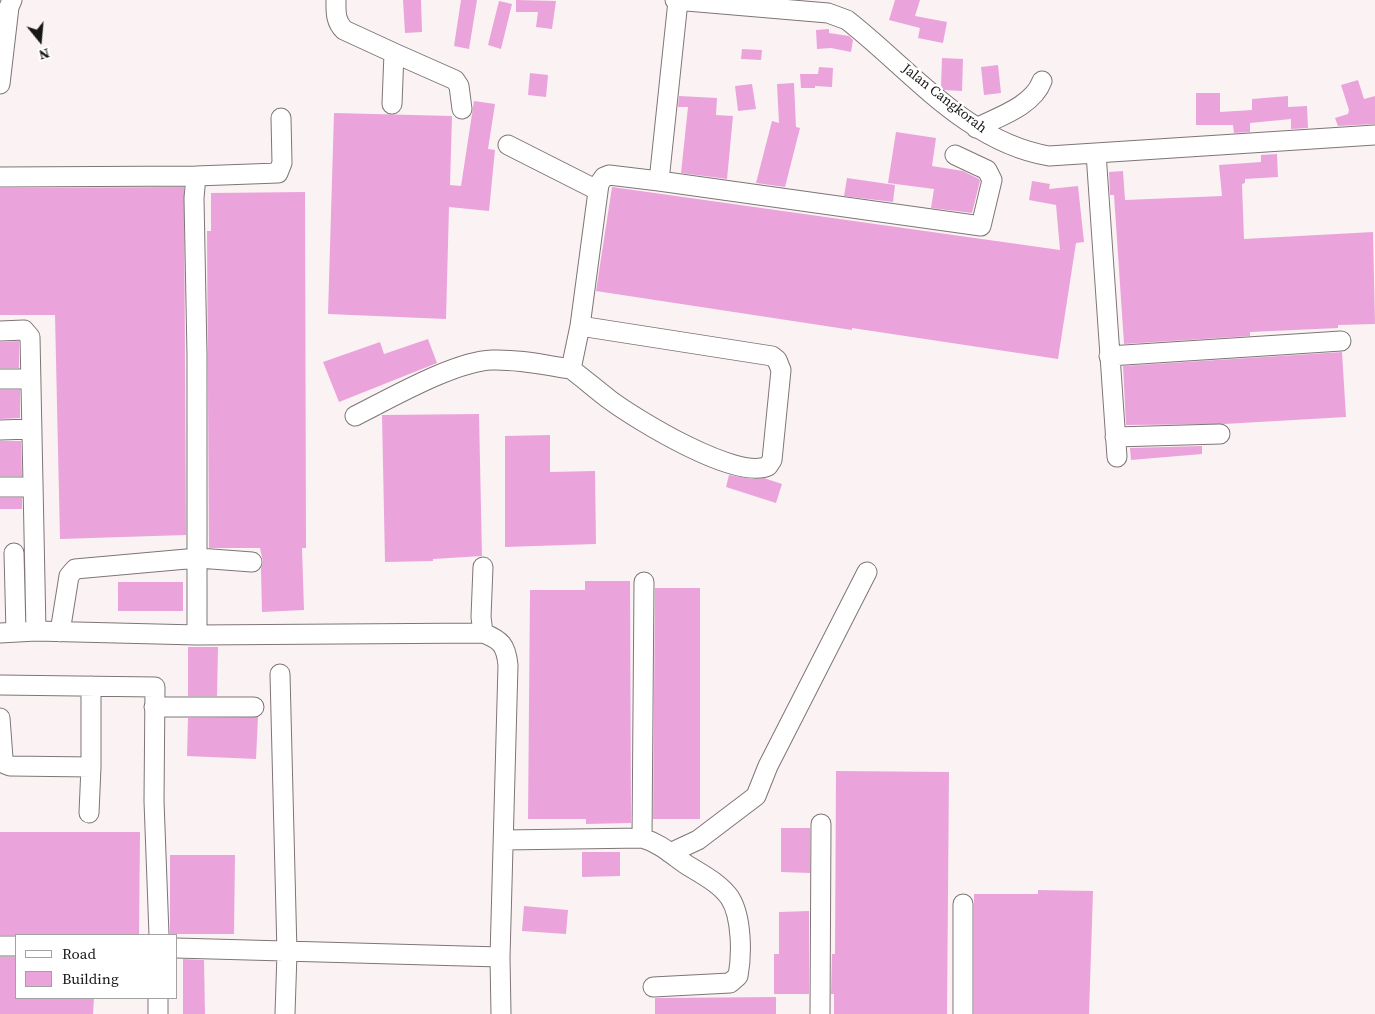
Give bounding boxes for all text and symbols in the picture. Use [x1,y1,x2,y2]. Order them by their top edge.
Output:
north arrow [15,15,65,65]
text: N [37,43,52,65]
street label: Jalan Cangkorah [898,61,990,137]
legend [15,934,178,999]
text: Road [62,943,96,964]
text: Building [62,968,119,989]

